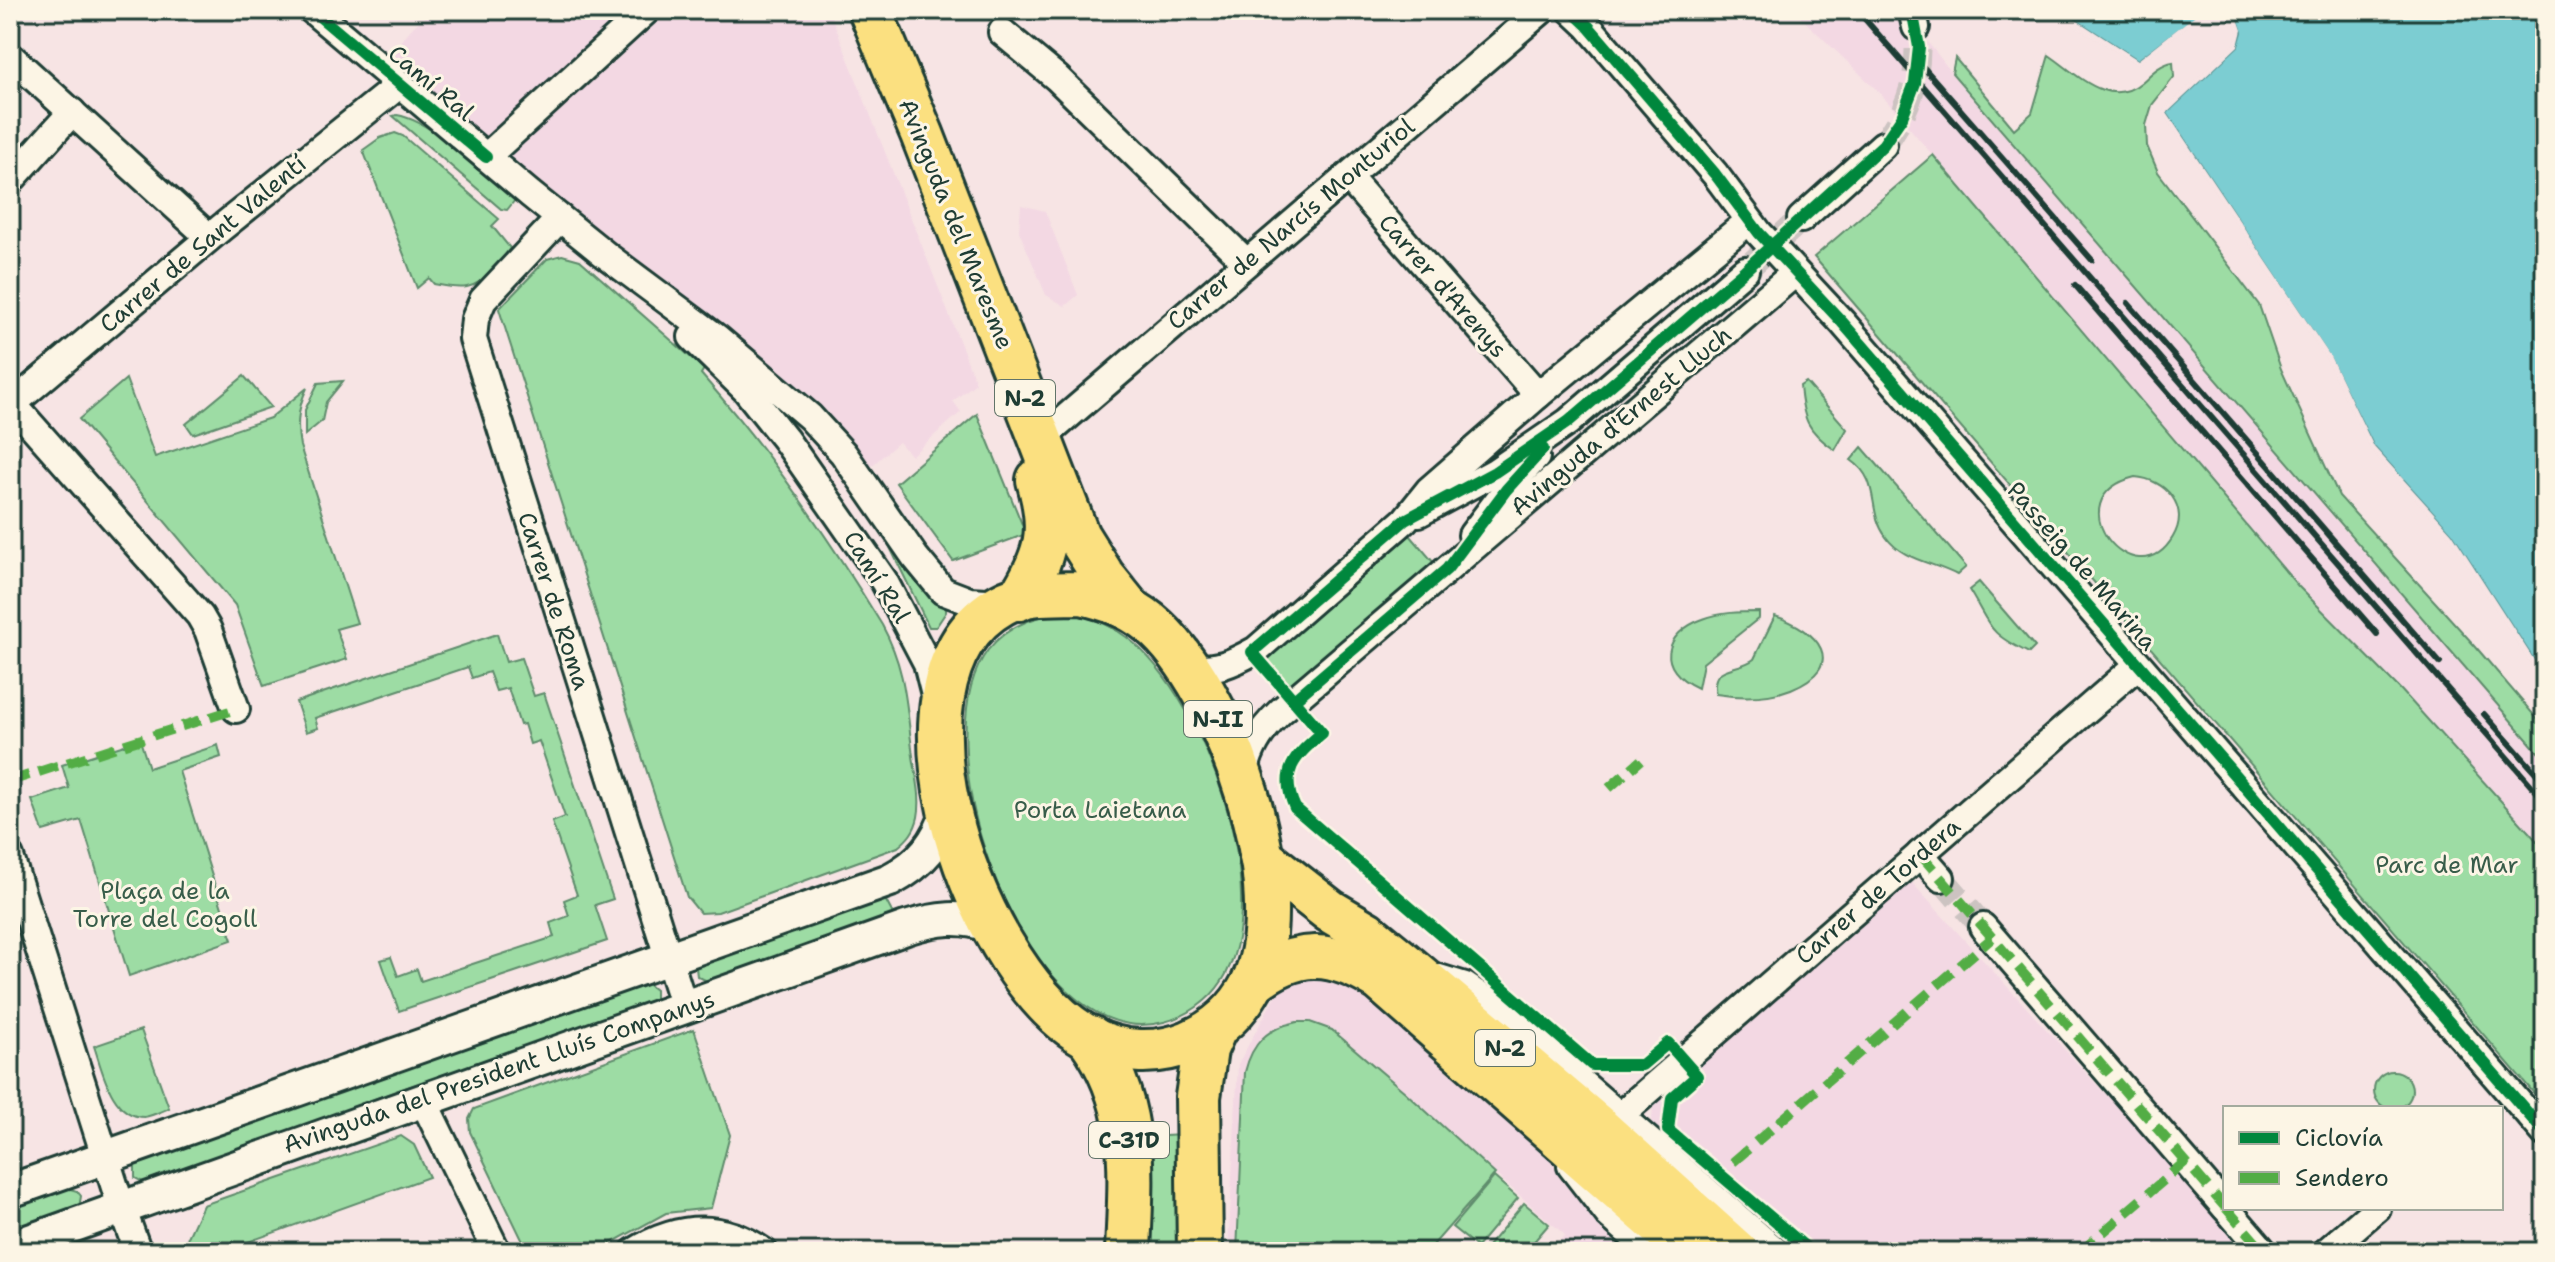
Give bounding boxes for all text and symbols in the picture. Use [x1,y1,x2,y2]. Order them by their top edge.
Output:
street label: Camí Ral [381,38,481,129]
street label: Avinguda del Maresme [891,94,1021,354]
street label: Carrer de Narcís Monturiol [1161,110,1422,337]
street label: Carrer de Sant Valentí [93,148,313,340]
street label: Carrer d'Arenys [1372,207,1514,365]
street label: Avinguda d'Ernest Lluch [1504,319,1738,523]
road number: N-2 [995,380,1055,416]
street label: Passeig de Marina [2000,475,2164,657]
street label: Carrer de Roma [510,508,598,694]
street label: Camí Ral [836,525,918,630]
road number: N-II [1184,701,1252,737]
park label: Porta Laietana [1014,794,1186,826]
street label: Carrer de Tordera [1789,811,1967,971]
park label: Parc de Mar [2375,849,2519,881]
park label: Plaça de la Torre del Cogoll [73,875,258,935]
street label: Avinguda del President Lluís Companys [279,983,719,1161]
road number: N-2 [1475,1030,1535,1066]
legend [2223,1106,2503,1210]
road number: C-31D [1089,1122,1169,1158]
text: Ciclovía [2295,1122,2383,1154]
text: Sendero [2295,1162,2389,1194]

